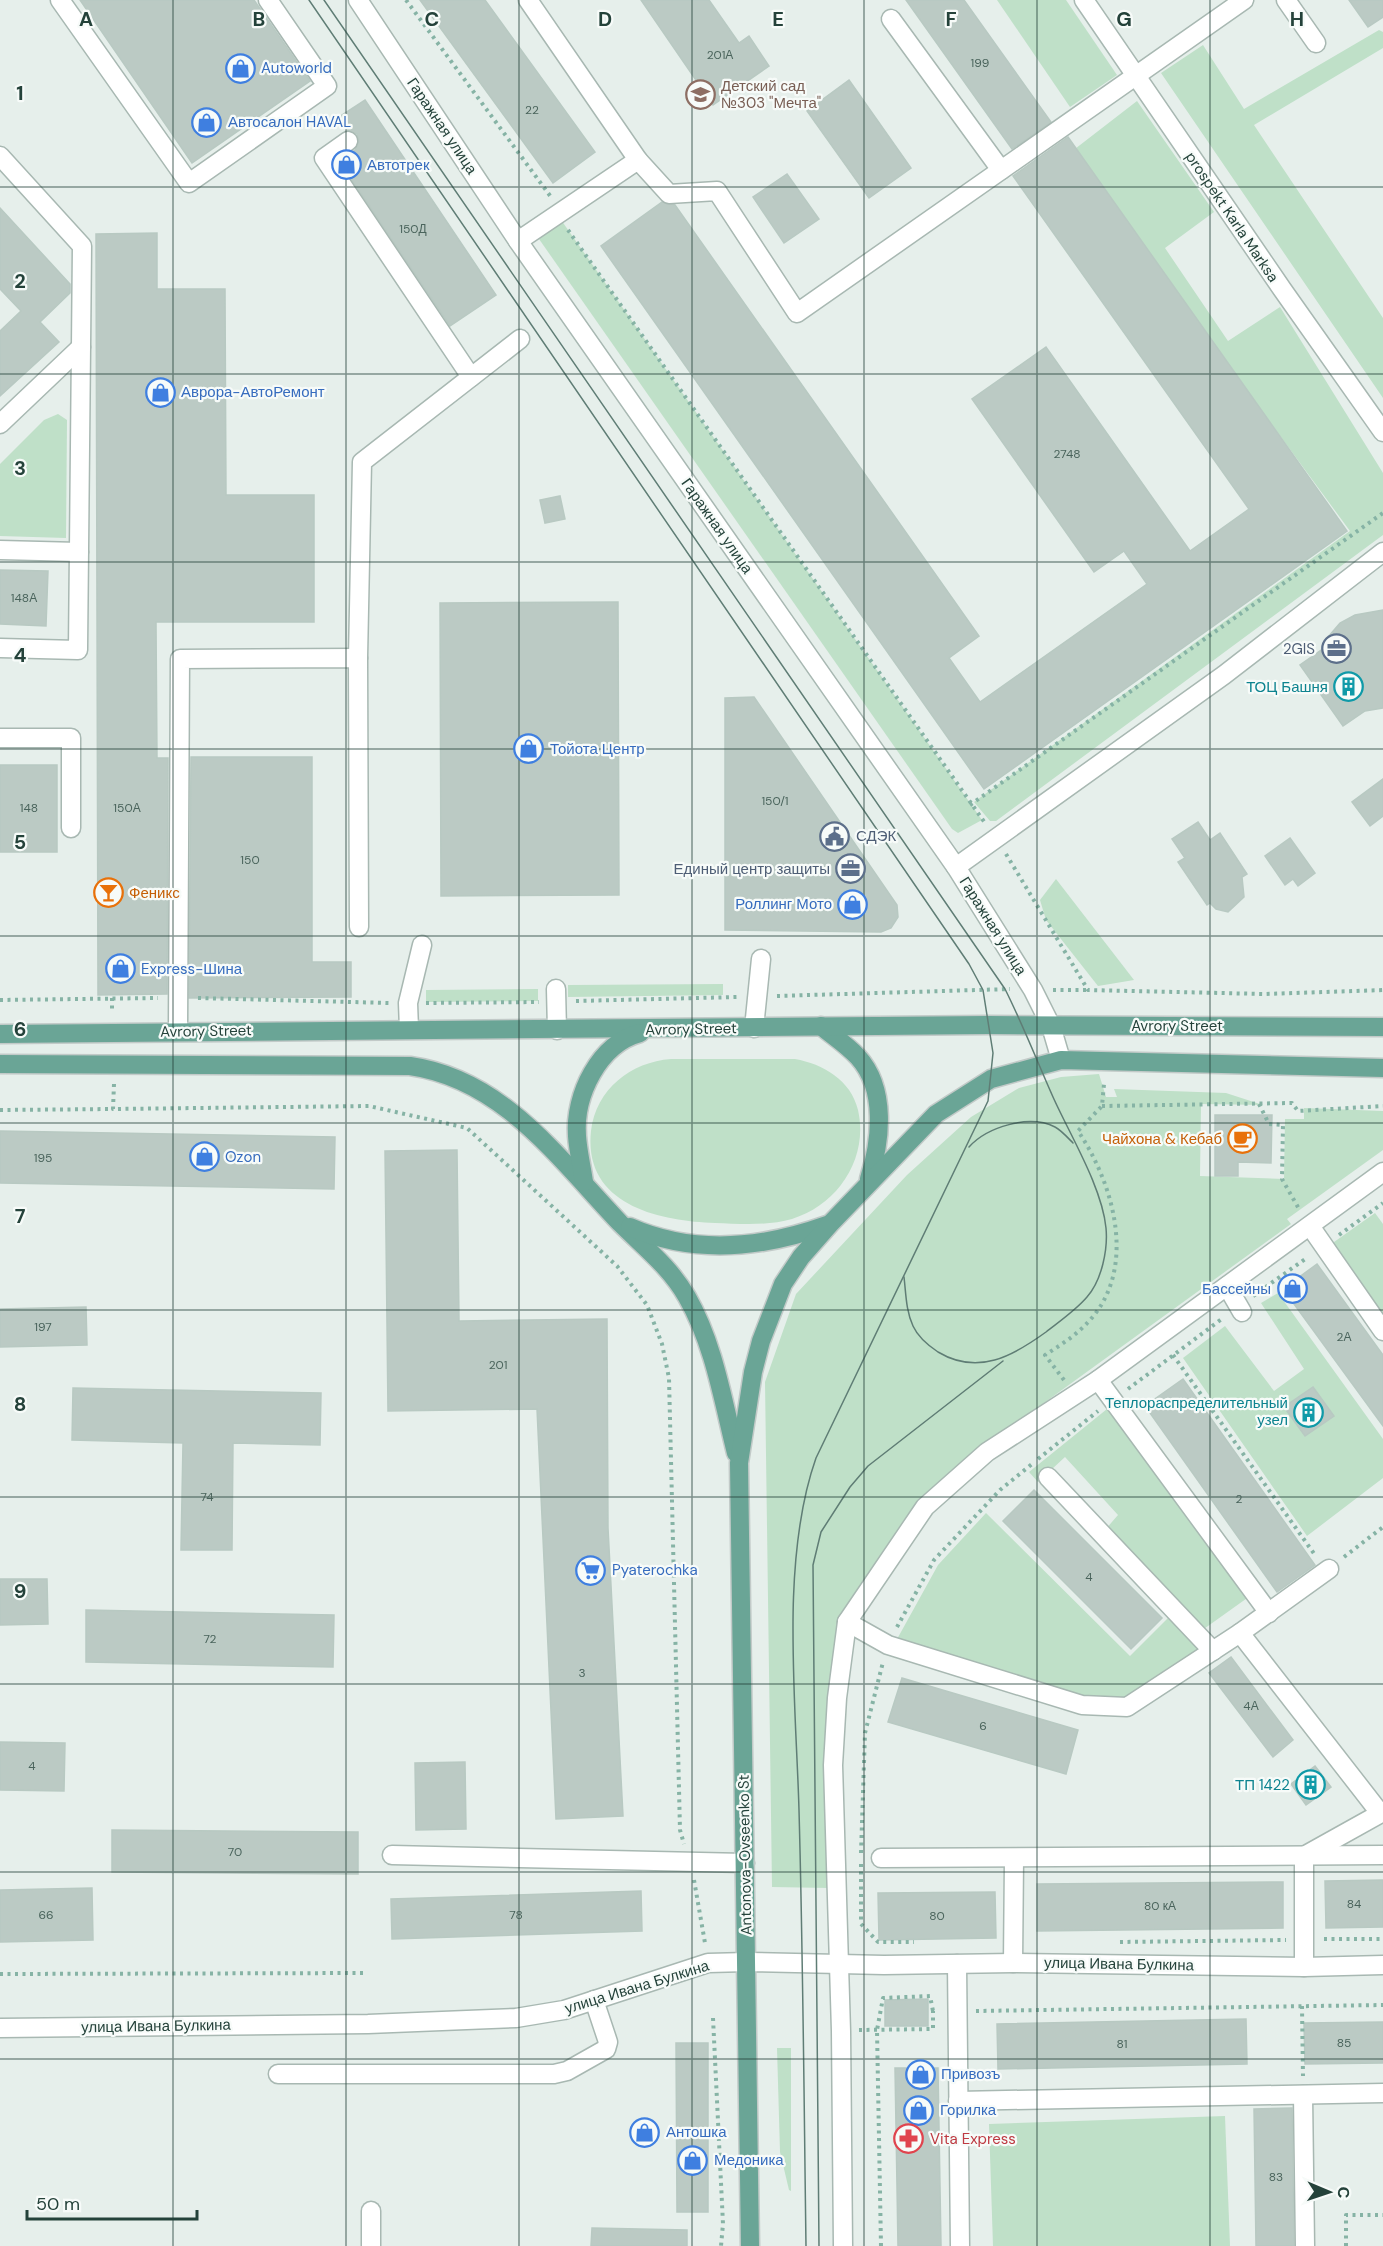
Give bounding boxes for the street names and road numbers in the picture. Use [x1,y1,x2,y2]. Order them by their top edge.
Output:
street label: Гаражная улица [402,74,482,179]
street label: prospekt Karla Marksa [1181,148,1283,286]
street label: Гаражная улица [677,474,758,578]
street label: Гаражная улица [955,873,1032,979]
street label: Avrory Street [1131,1016,1223,1036]
street label: Avrory Street [645,1018,737,1040]
street label: Avrory Street [160,1020,252,1042]
street label: Antonova-Ovseenko St [734,1774,756,1936]
street label: улица Ивана Булкина [1044,1953,1195,1975]
street label: улица Ивана Булкина [562,1955,712,2018]
street label: улица Ивана Булкина [81,2015,232,2037]

